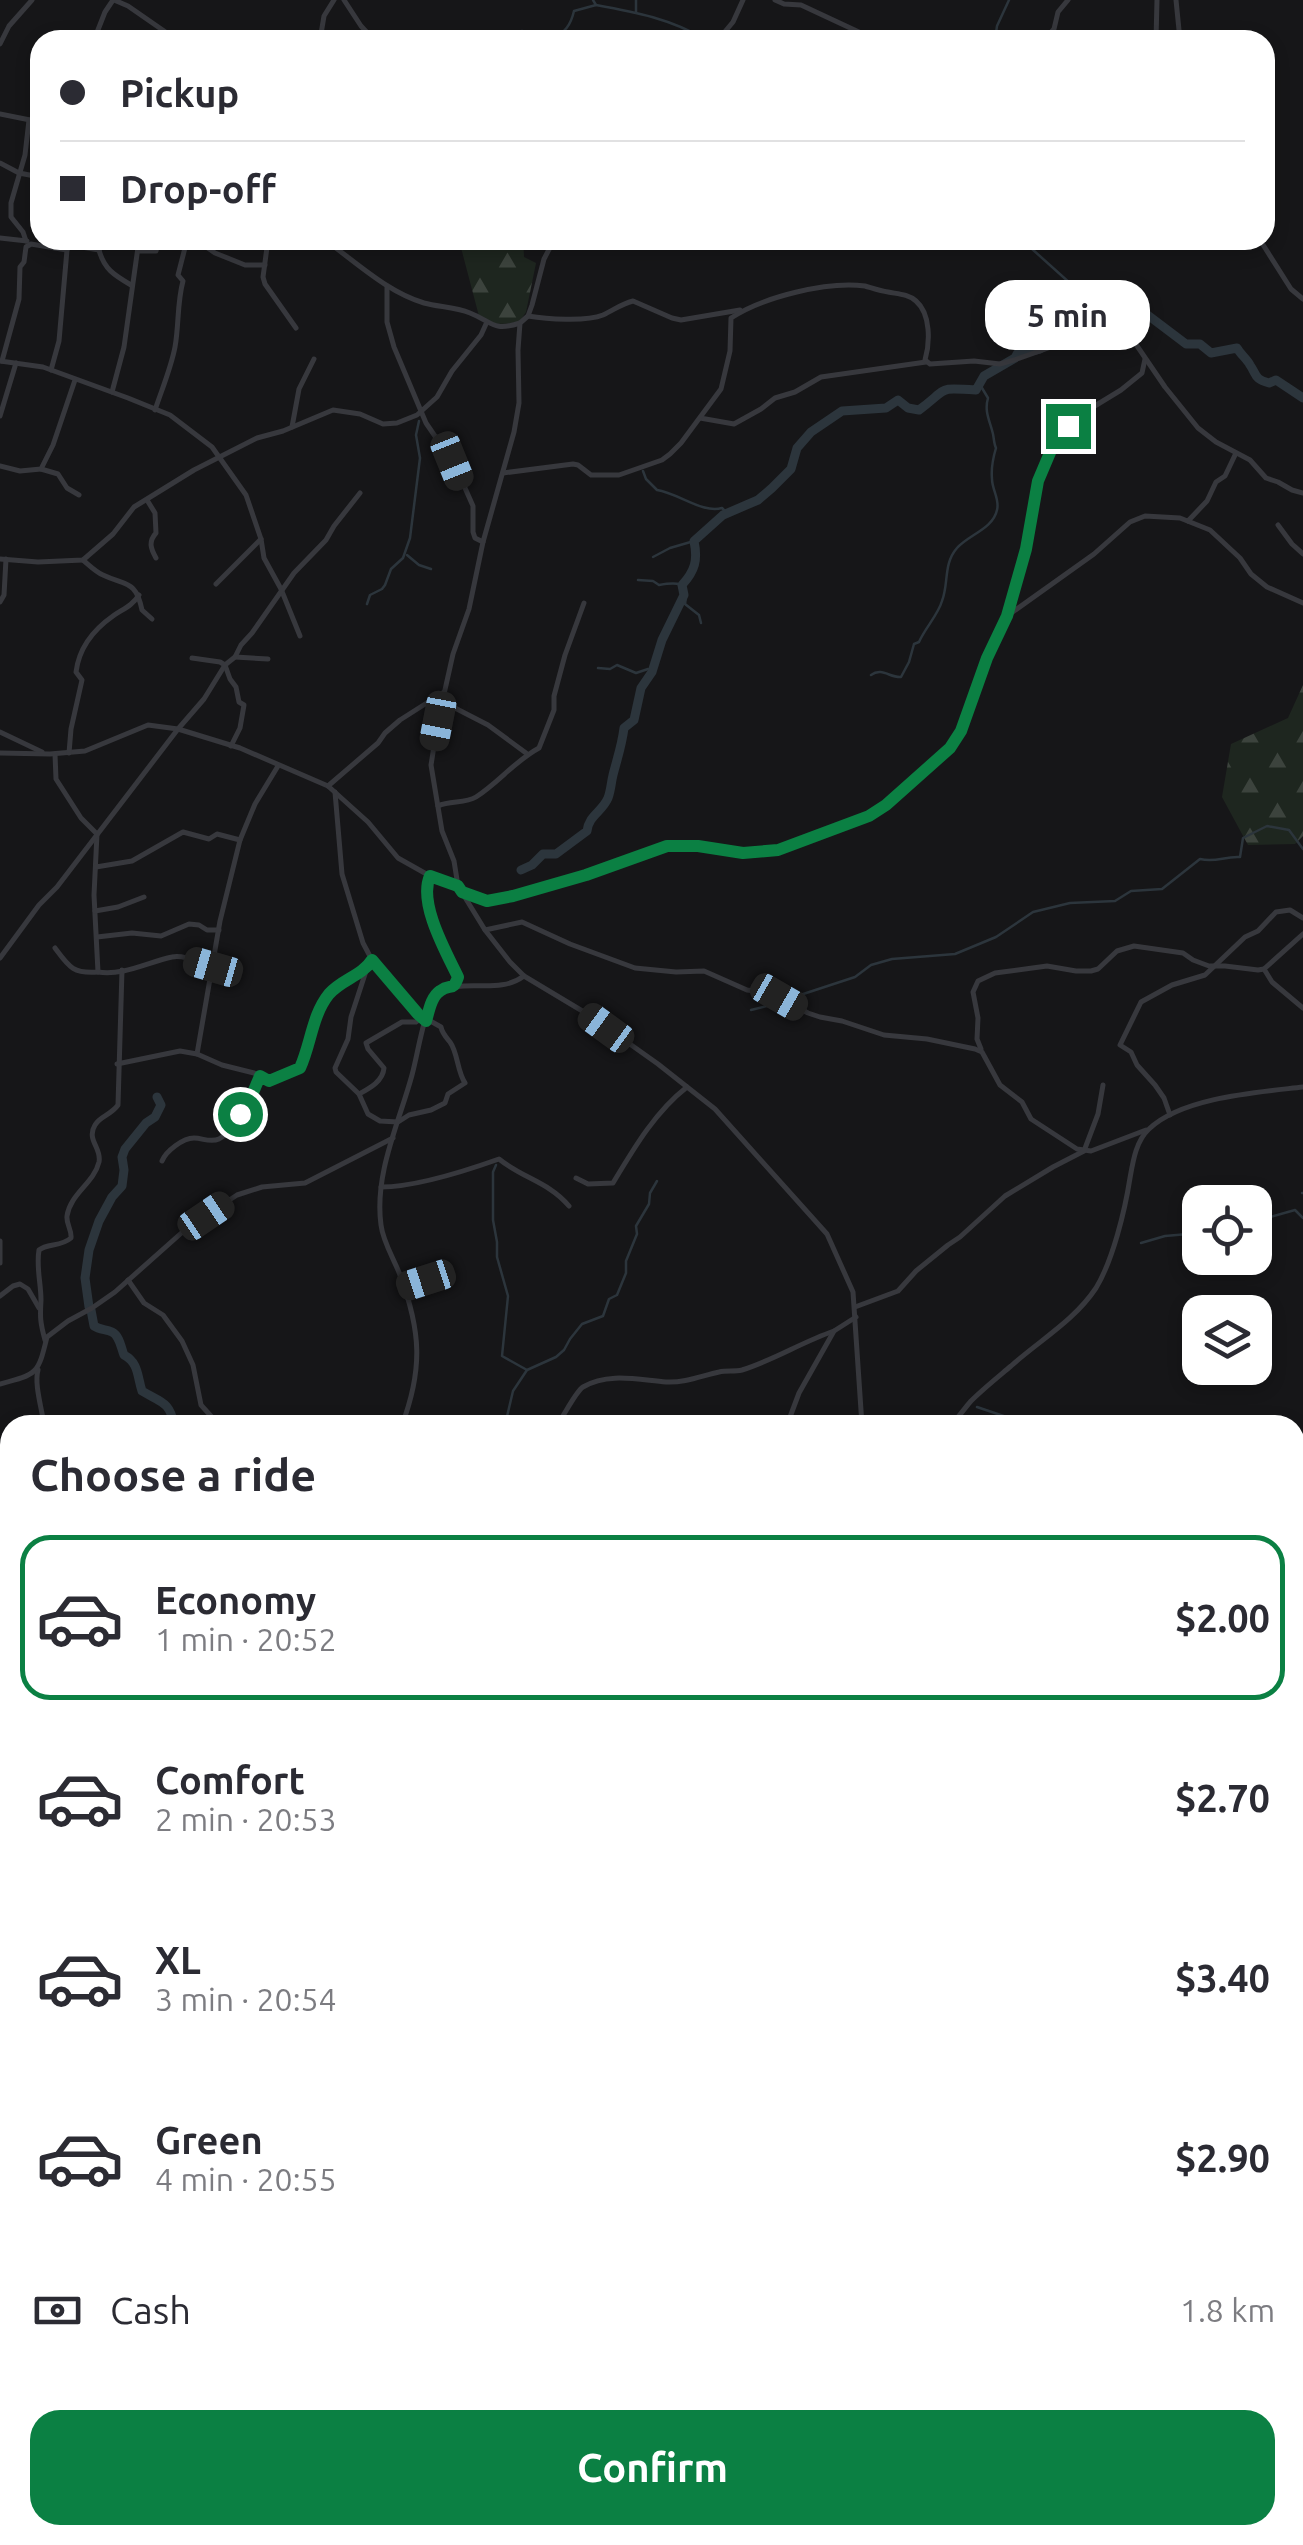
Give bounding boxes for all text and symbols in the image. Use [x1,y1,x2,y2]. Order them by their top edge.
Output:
text: Pickup [120,72,239,114]
text: Drop-off [120,168,276,210]
callout: 5 min [986,281,1150,351]
text: 5 min [1027,297,1108,333]
route end [1046,404,1091,449]
car [427,428,477,494]
car [418,689,458,753]
car [180,944,246,990]
car [746,969,812,1025]
car [573,998,639,1058]
route start [218,1092,263,1137]
map controls [1182,1185,1272,1385]
button: locate [1182,1185,1272,1275]
car [173,1187,239,1245]
car [393,1256,459,1304]
button: layers [1182,1295,1272,1385]
text: Choose a ride [30,1449,316,1500]
icon: car [35,1573,125,1663]
text: Economy [155,1579,316,1621]
text: $2.00 [1175,1597,1270,1639]
text: 1 min · 20:52 [155,1621,337,1657]
icon: car [35,1753,125,1843]
text: Comfort [155,1759,305,1801]
text: $2.70 [1175,1777,1270,1819]
text: 2 min · 20:53 [155,1801,337,1837]
icon: car [35,1933,125,2023]
text: XL [155,1939,201,1981]
text: $3.40 [1175,1957,1270,1999]
text: 3 min · 20:54 [155,1981,337,2017]
icon: car [35,2113,125,2203]
text: Green [155,2119,263,2161]
text: $2.90 [1175,2137,1270,2179]
text: 4 min · 20:55 [155,2161,337,2197]
icon: cash [30,2283,85,2338]
text: Cash [110,2289,191,2331]
text: 1.8 km [1180,2292,1275,2328]
button: Confirm [30,2410,1275,2525]

